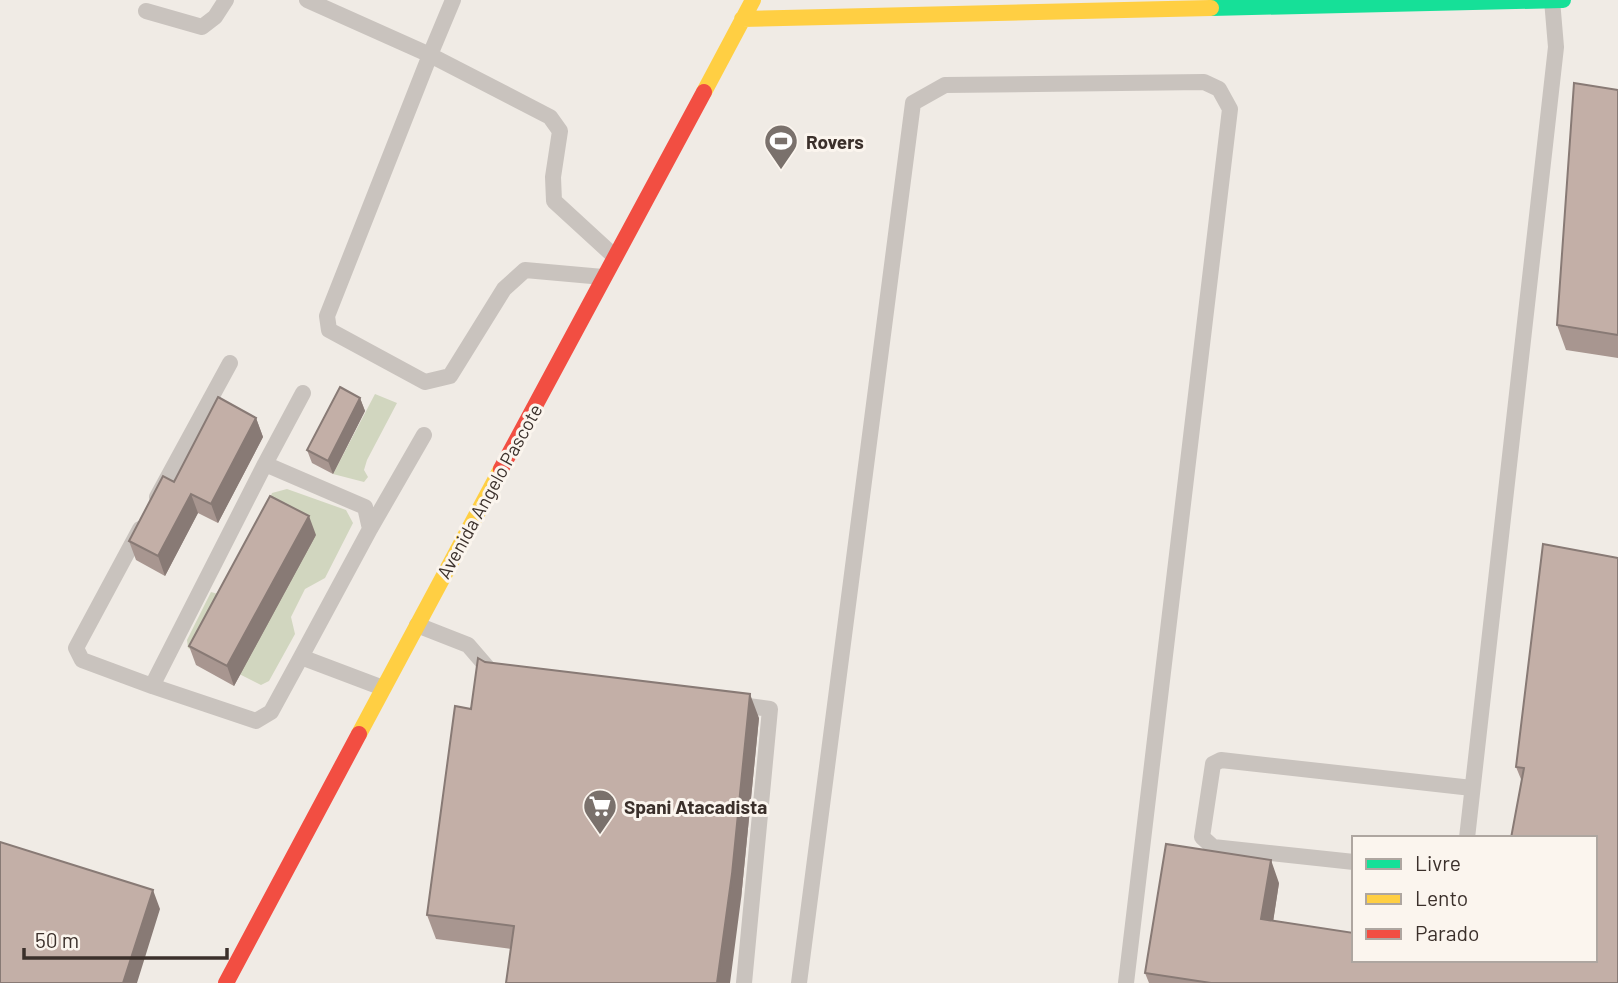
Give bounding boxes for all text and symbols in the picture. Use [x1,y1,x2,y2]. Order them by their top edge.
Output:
sports icon: Rovers [762,122,800,171]
place label: Rovers [806,130,864,153]
street label: Avenida Angelo Pascote [431,400,547,582]
supermarket icon: Spani Atacadista [581,787,619,836]
place label: Spani Atacadista [624,795,767,818]
legend [1352,836,1597,962]
text: Livre [1415,850,1461,875]
text: Lento [1415,885,1468,910]
scale bar [24,916,228,960]
text: Parado [1415,920,1479,945]
text: 50 m [35,927,79,952]

